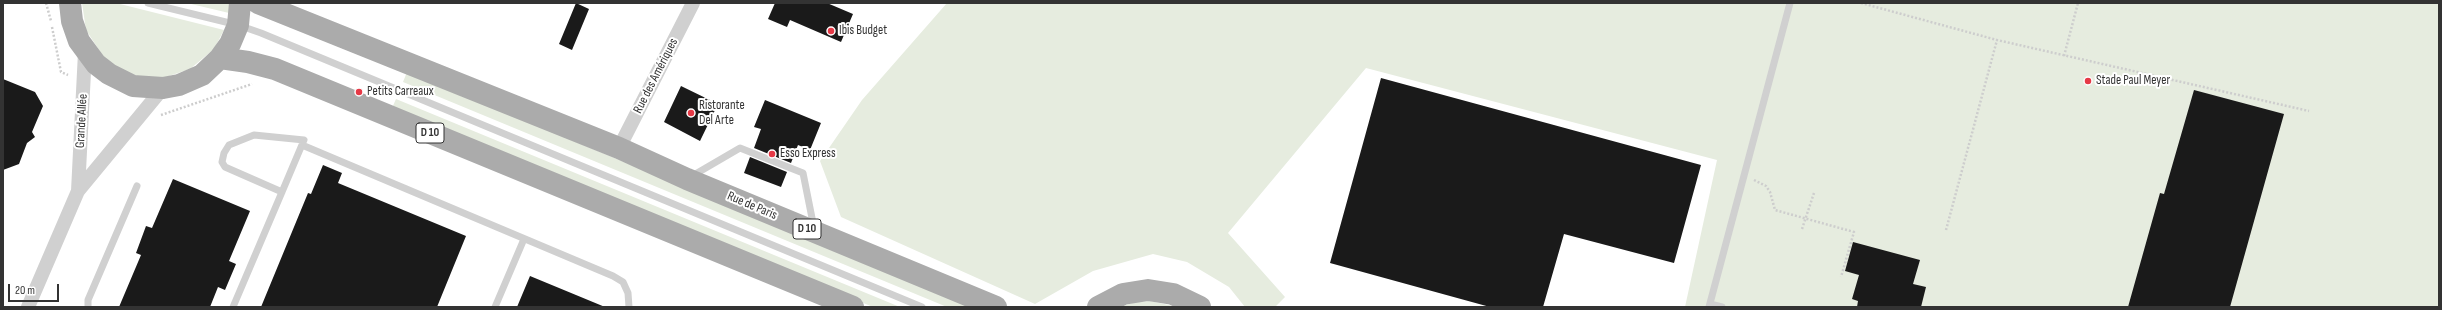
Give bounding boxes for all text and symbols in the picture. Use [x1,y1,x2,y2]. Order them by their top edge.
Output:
place label: Ibis Budget [839,23,887,39]
marker: Ibis Budget [826,26,836,36]
street label: Rue des Amériques [630,36,682,116]
place label: Stade Paul Meyer [2096,73,2170,89]
marker: Stade Paul Meyer [2083,76,2093,86]
place label: Petits Carreaux [367,84,434,100]
marker: Petits Carreaux [354,87,364,97]
street label: Grande Allée [73,93,91,149]
place label: Ristorante Del Arte [699,98,745,129]
marker: Ristorante Del Arte [686,108,696,118]
road number: D 10 [416,123,444,143]
place label: Esso Express [780,146,836,162]
marker: Esso Express [767,149,777,159]
street label: Rue de Paris [725,189,779,223]
road number: D 10 [793,219,821,239]
scale bar [10,276,61,302]
text: 20 m [15,283,35,298]

